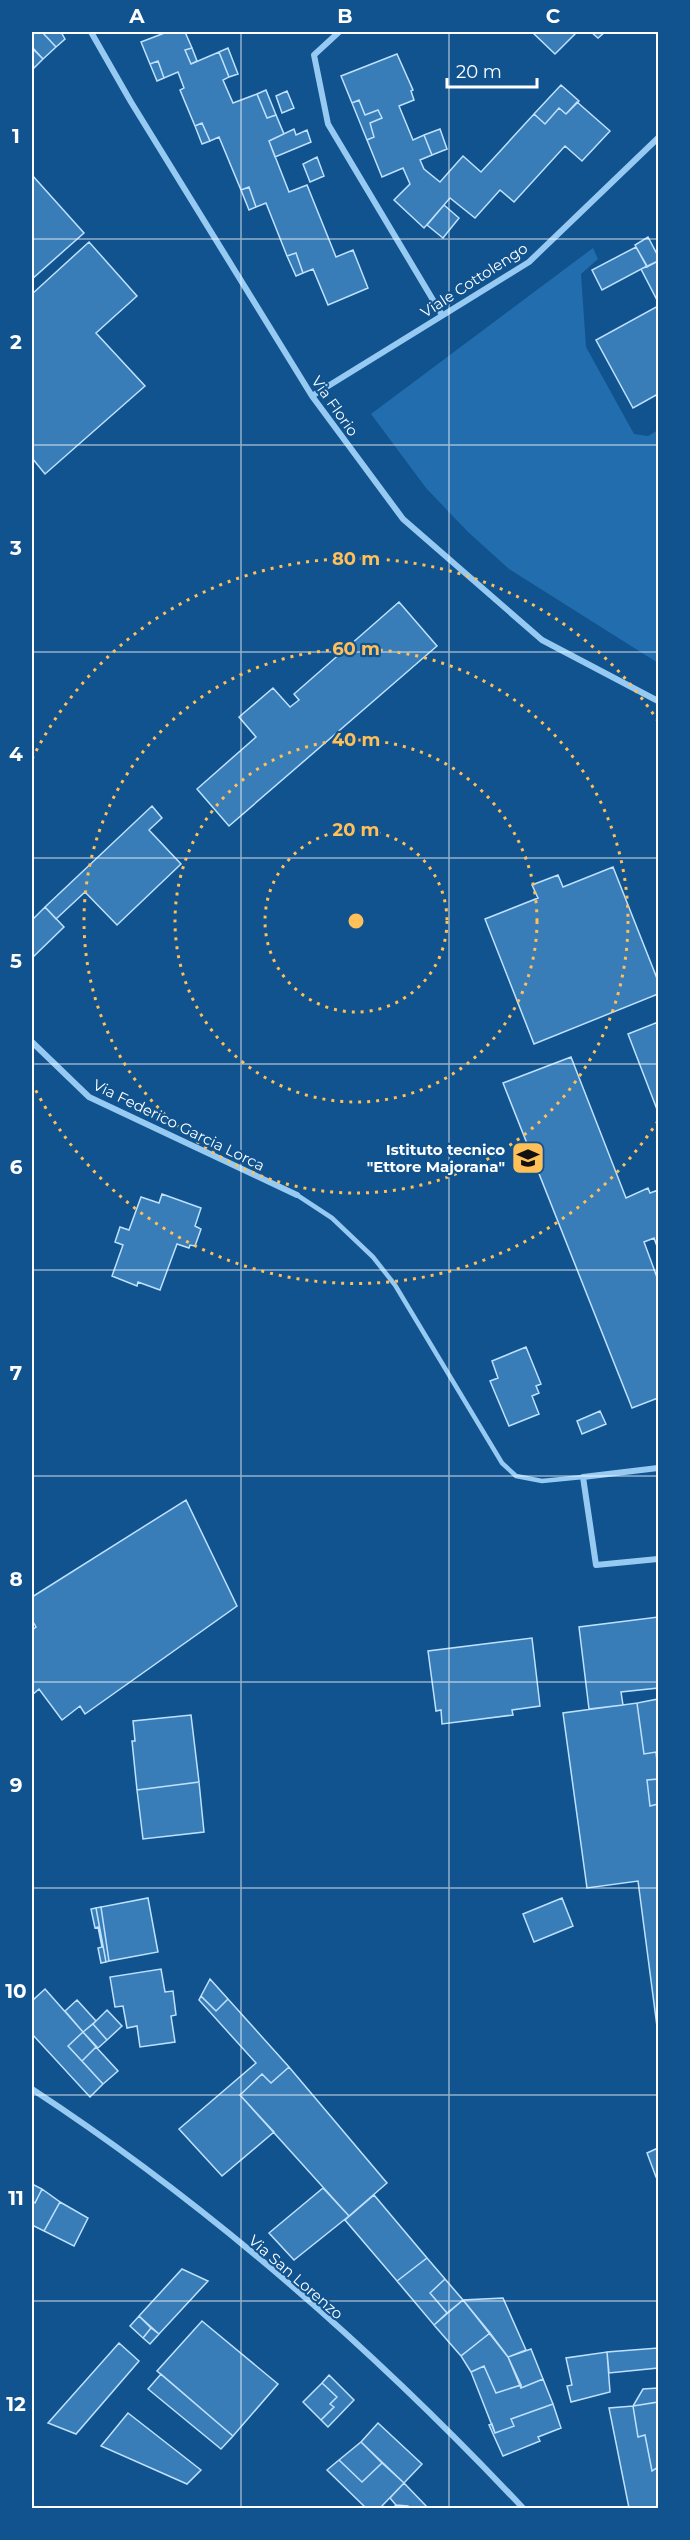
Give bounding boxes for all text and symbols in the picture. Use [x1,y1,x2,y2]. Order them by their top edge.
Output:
text: A [128,4,145,28]
text: B [337,4,353,28]
text: C [546,4,561,28]
scale bar [447,51,537,89]
text: 20 m [456,61,502,83]
text: 1 [12,124,20,148]
street label: Viale Cottolengo [417,238,531,322]
text: 2 [10,330,22,354]
street label: Via Florio [307,372,363,440]
text: 3 [9,536,22,560]
text: 80 m [332,548,380,570]
text: 60 m [332,638,380,660]
text: 40 m [332,729,380,751]
text: 4 [9,742,23,766]
text: 20 m [333,819,379,841]
centre of rings [346,911,366,931]
text: 5 [10,949,22,973]
street label: Via Federico Garcia Lorca [90,1075,268,1175]
place label: Istituto tecnico "Ettore Majorana" [367,1140,505,1176]
school or university icon: Istituto tecnico "Ettore Majorana" [510,1140,546,1176]
text: 6 [10,1155,23,1179]
text: 7 [10,1361,22,1385]
text: 8 [9,1567,23,1591]
text: 9 [10,1773,22,1797]
text: 10 [5,1979,27,2003]
text: 11 [8,2186,24,2210]
street label: Via San Lorenzo [245,2231,347,2323]
text: 12 [6,2392,26,2416]

